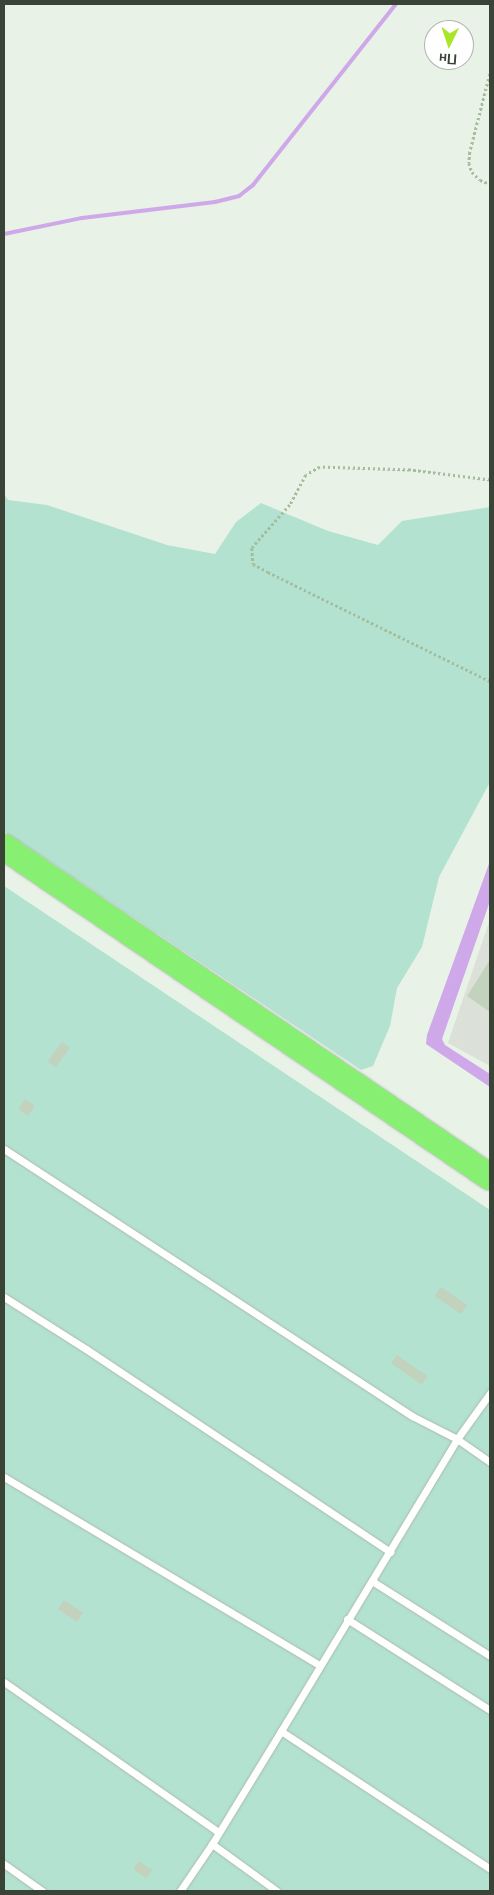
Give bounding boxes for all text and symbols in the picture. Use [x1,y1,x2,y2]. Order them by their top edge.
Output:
north arrow [424,20,474,70]
text: Пн [438,50,458,69]

